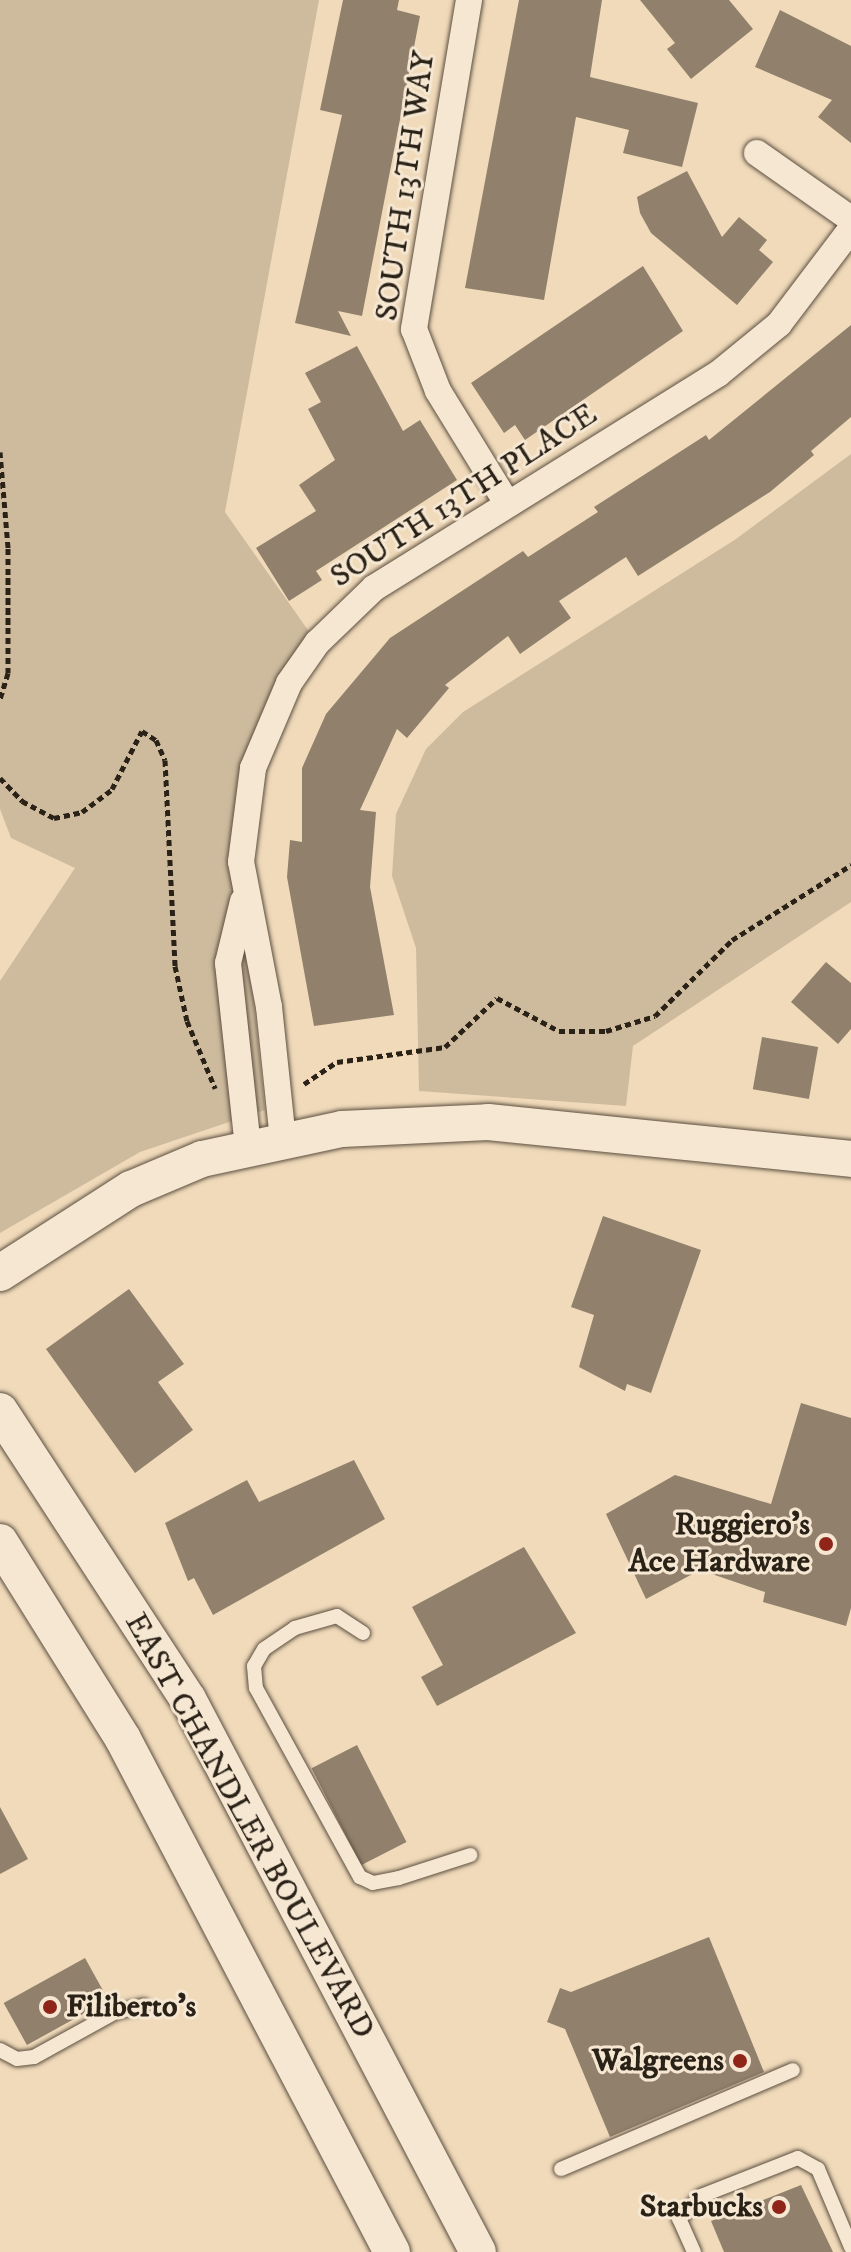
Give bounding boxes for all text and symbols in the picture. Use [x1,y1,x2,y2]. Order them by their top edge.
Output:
street label: SOUTH 13TH WAY [368,49,444,323]
street label: SOUTH 13TH PLACE [324,396,604,596]
place label: Ruggiero's Ace Hardware [628,1507,810,1582]
marker: Ruggiero's Ace Hardware [817,1535,835,1553]
street label: EAST CHANDLER BOULEVARD [116,1606,382,2046]
place label: Filiberto's [66,1988,196,2026]
marker: Filiberto's [41,1998,59,2016]
place label: Walgreens [592,2042,724,2080]
marker: Walgreens [731,2052,749,2070]
place label: Starbucks [640,2188,763,2226]
marker: Starbucks [770,2198,788,2216]

